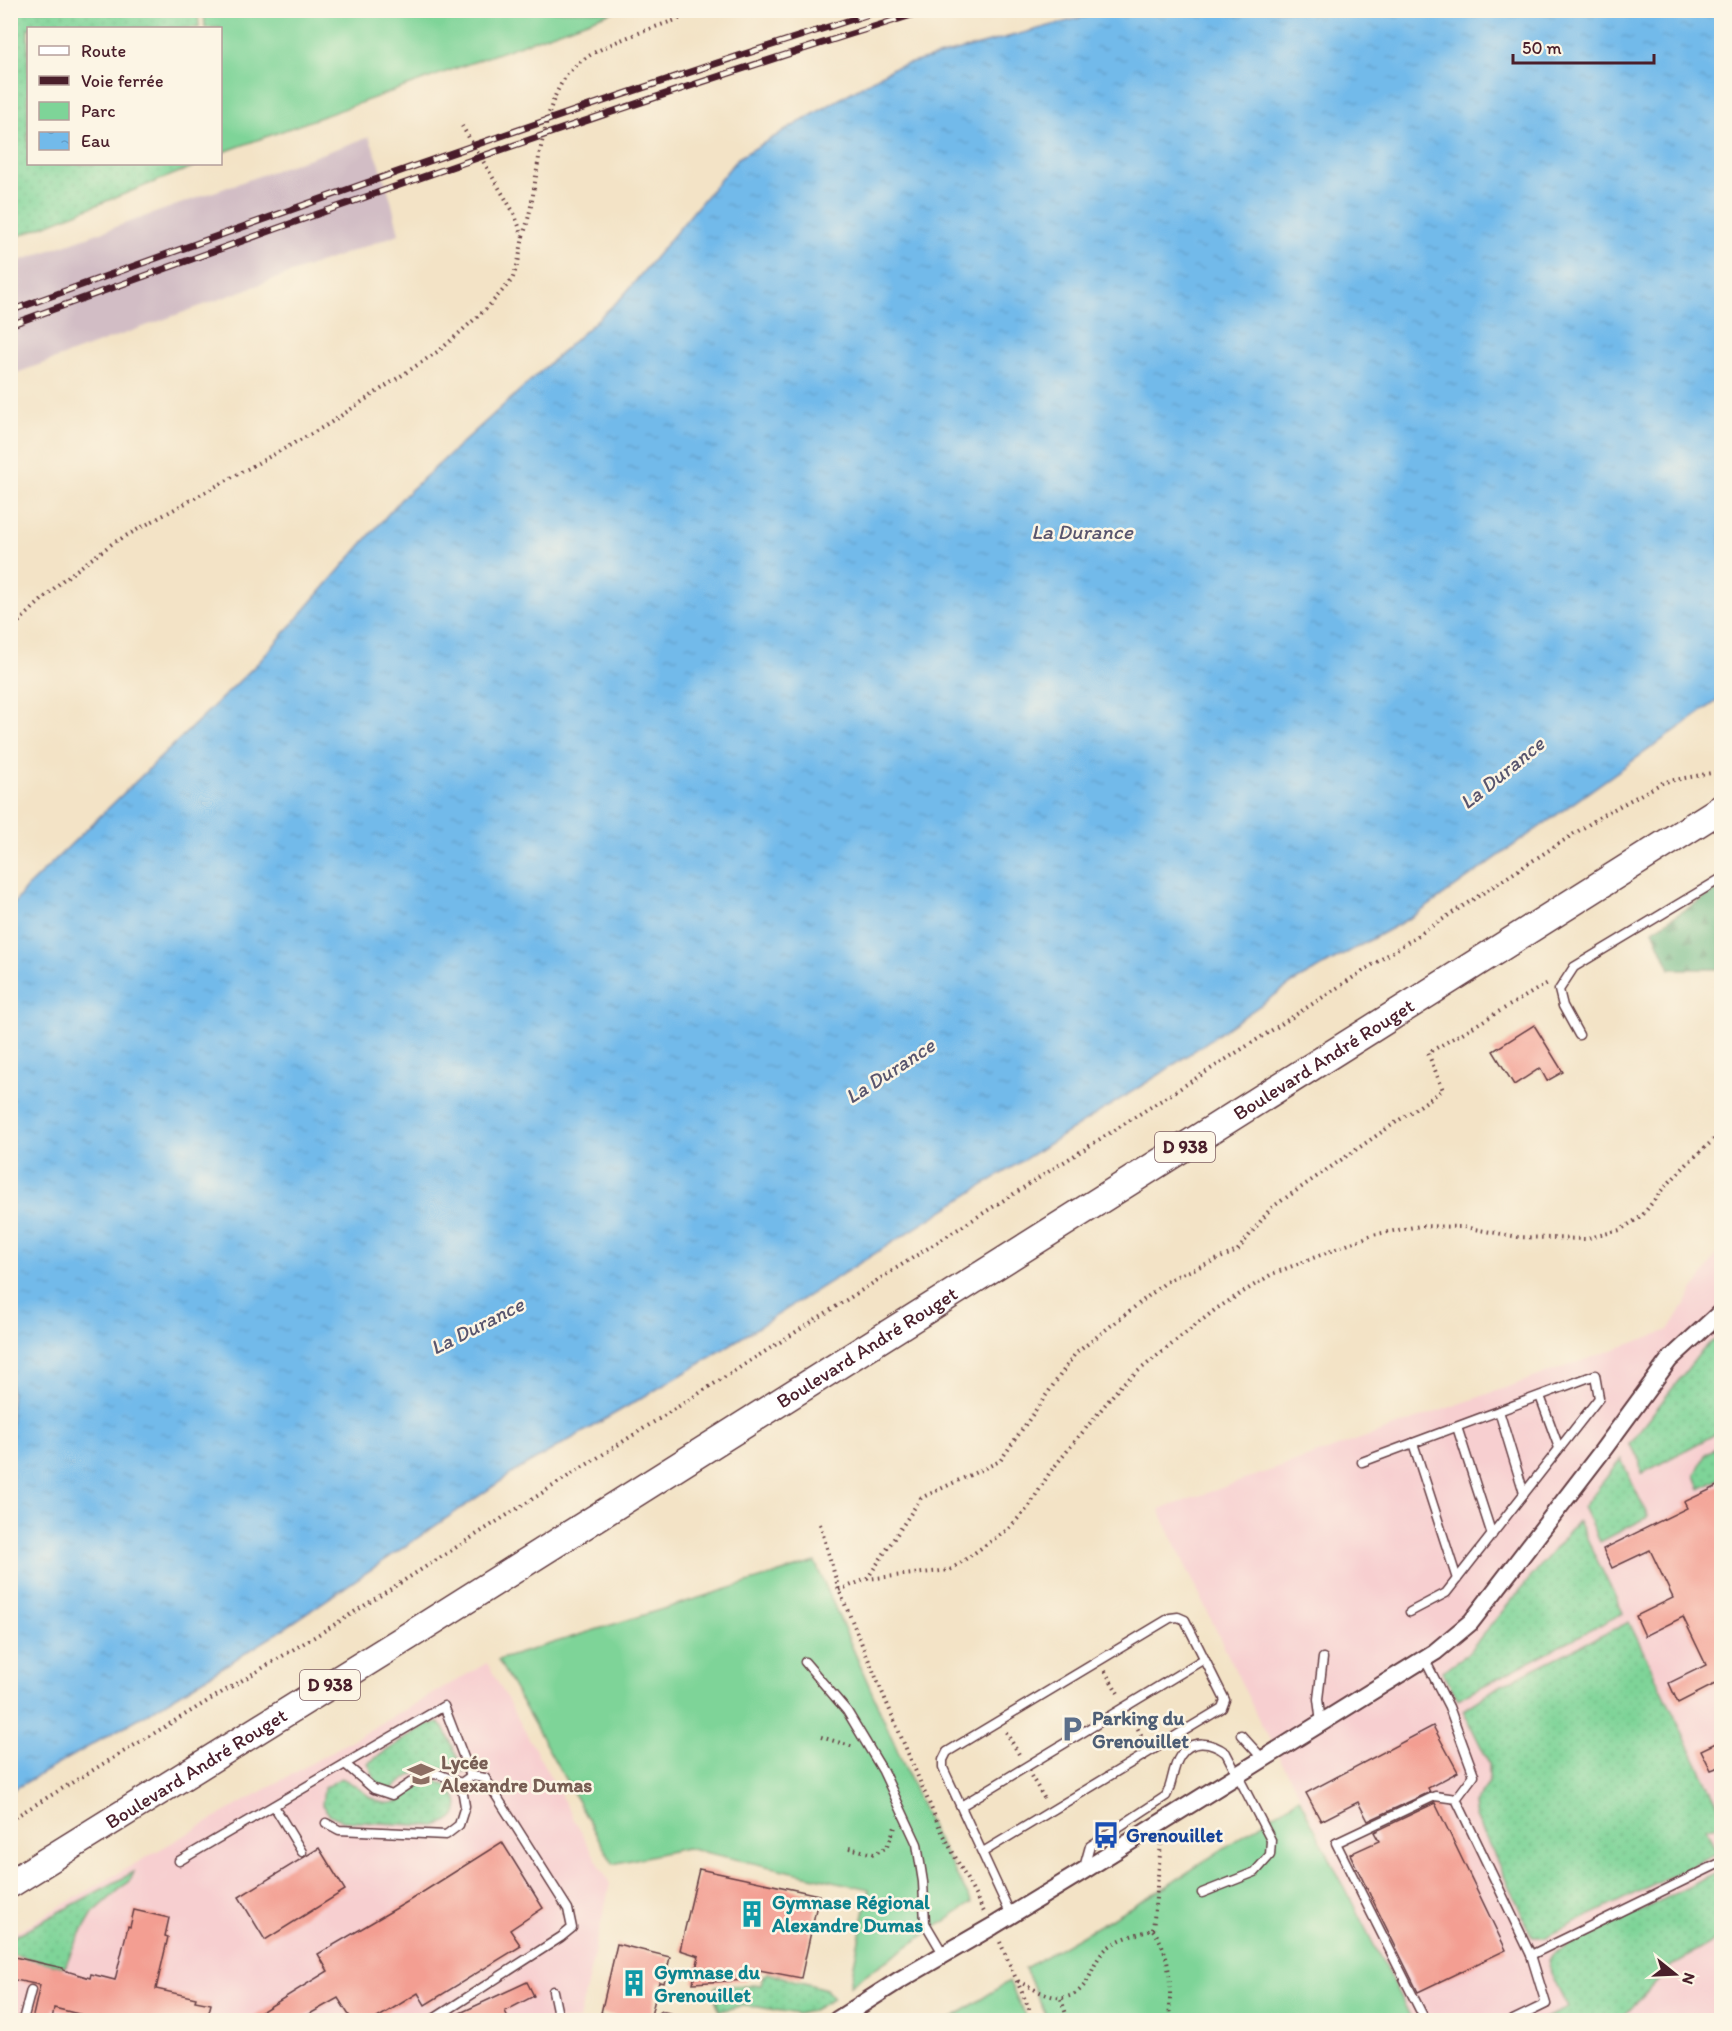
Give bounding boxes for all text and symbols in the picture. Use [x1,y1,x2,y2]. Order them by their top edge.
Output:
legend [27,27,222,165]
scale bar [1513,27,1654,65]
text: 50 m [1522,37,1562,59]
text: Route [81,40,126,62]
text: Voie ferrée [81,70,163,92]
text: Parc [81,100,115,122]
text: Eau [81,130,110,152]
water label: La Durance [1031,519,1134,544]
water label: La Durance [1454,730,1550,814]
street label: Boulevard André Rouget [1229,993,1419,1125]
water label: La Durance [840,1032,940,1109]
road number: D 938 [1155,1132,1215,1162]
street label: Boulevard André Rouget [772,1281,962,1413]
water label: La Durance [426,1291,528,1360]
road number: D 938 [300,1670,360,1700]
street label: Boulevard André Rouget [101,1703,291,1834]
place label: Parking du Grenouillet [1092,1706,1189,1753]
parking icon: Parking du Grenouillet [1057,1714,1087,1744]
place label: Lycée Alexandre Dumas [440,1750,592,1797]
school or university icon: Lycée Alexandre Dumas [406,1759,436,1789]
bus stop icon: Grenouillet [1091,1820,1121,1850]
place label: Grenouillet [1126,1823,1223,1847]
place label: Gymnase Régional Alexandre Dumas [771,1890,930,1937]
building icon: Gymnase Régional Alexandre Dumas [737,1899,767,1929]
north arrow [1645,1944,1705,2004]
place label: Gymnase du Grenouillet [654,1960,761,2007]
building icon: Gymnase du Grenouillet [619,1968,649,1998]
text: N [1678,1970,1699,1987]

